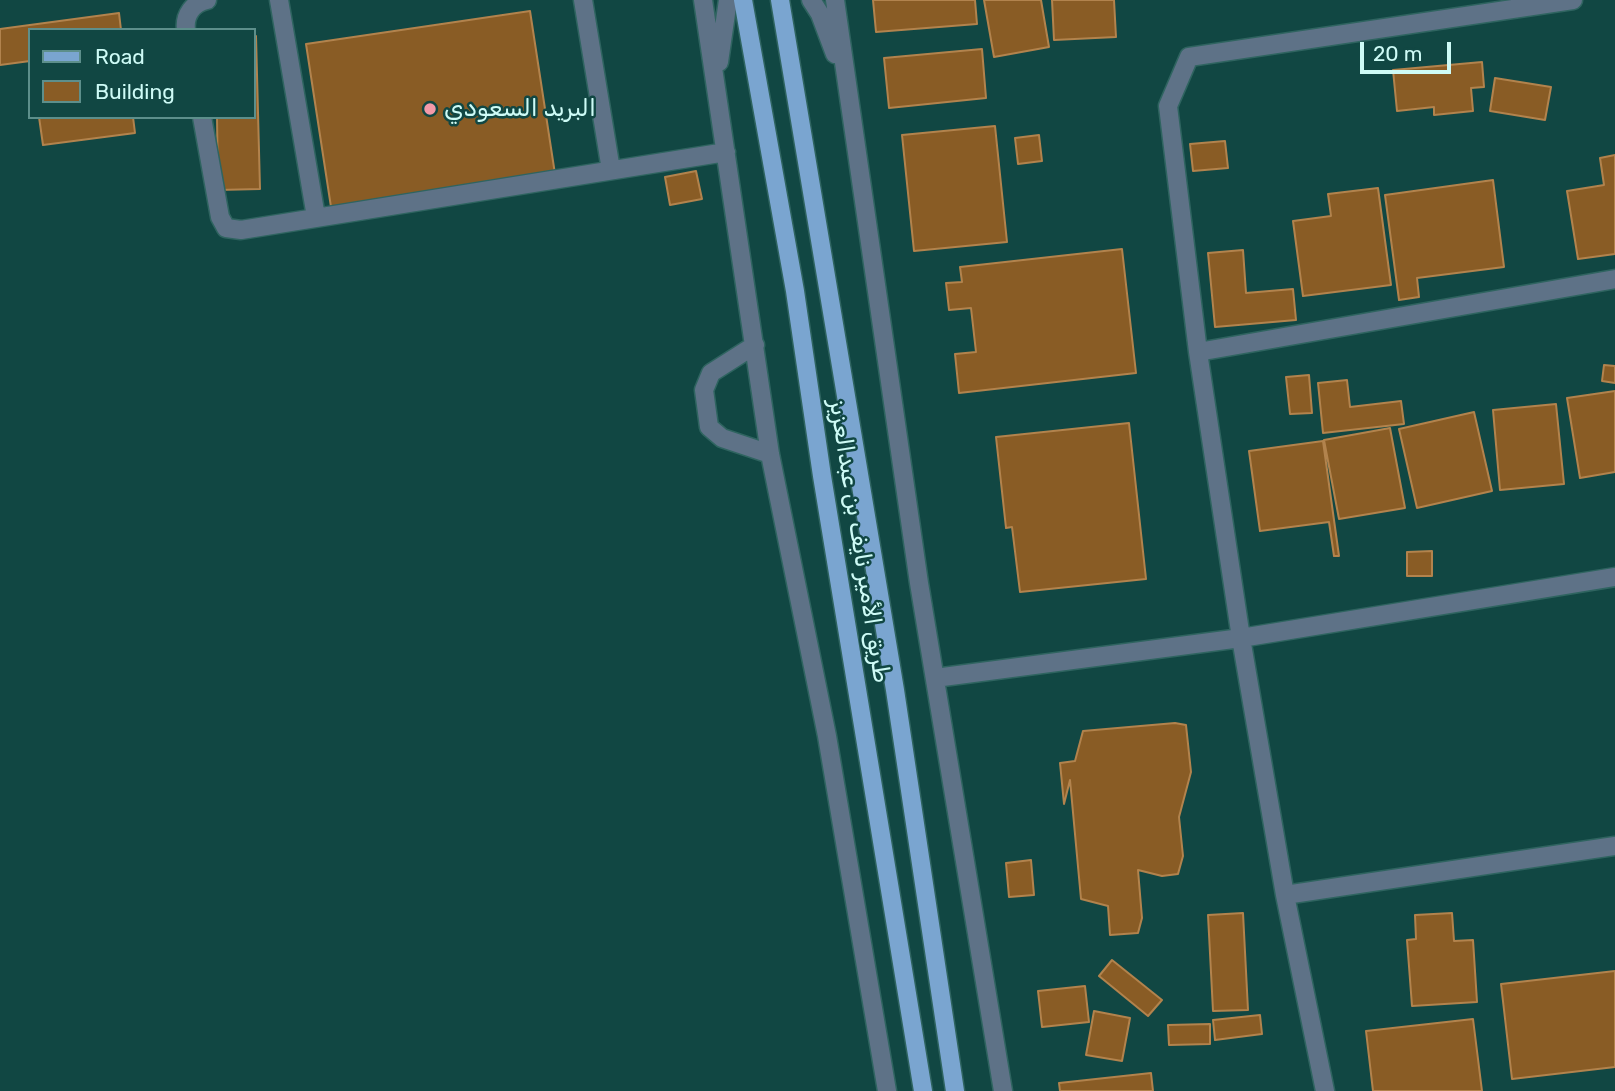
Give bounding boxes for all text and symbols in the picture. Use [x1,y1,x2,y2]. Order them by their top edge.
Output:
legend [28,28,256,119]
scale bar [1363,28,1454,72]
text: 20 m [1373,41,1422,66]
text: Road [95,44,145,69]
text: Building [95,79,175,104]
place label: البريد السعودي [444,95,596,123]
marker: البريد السعودي [422,101,438,117]
street label: طريق الأمير نايف بن عبدالعزيز [822,397,896,685]

